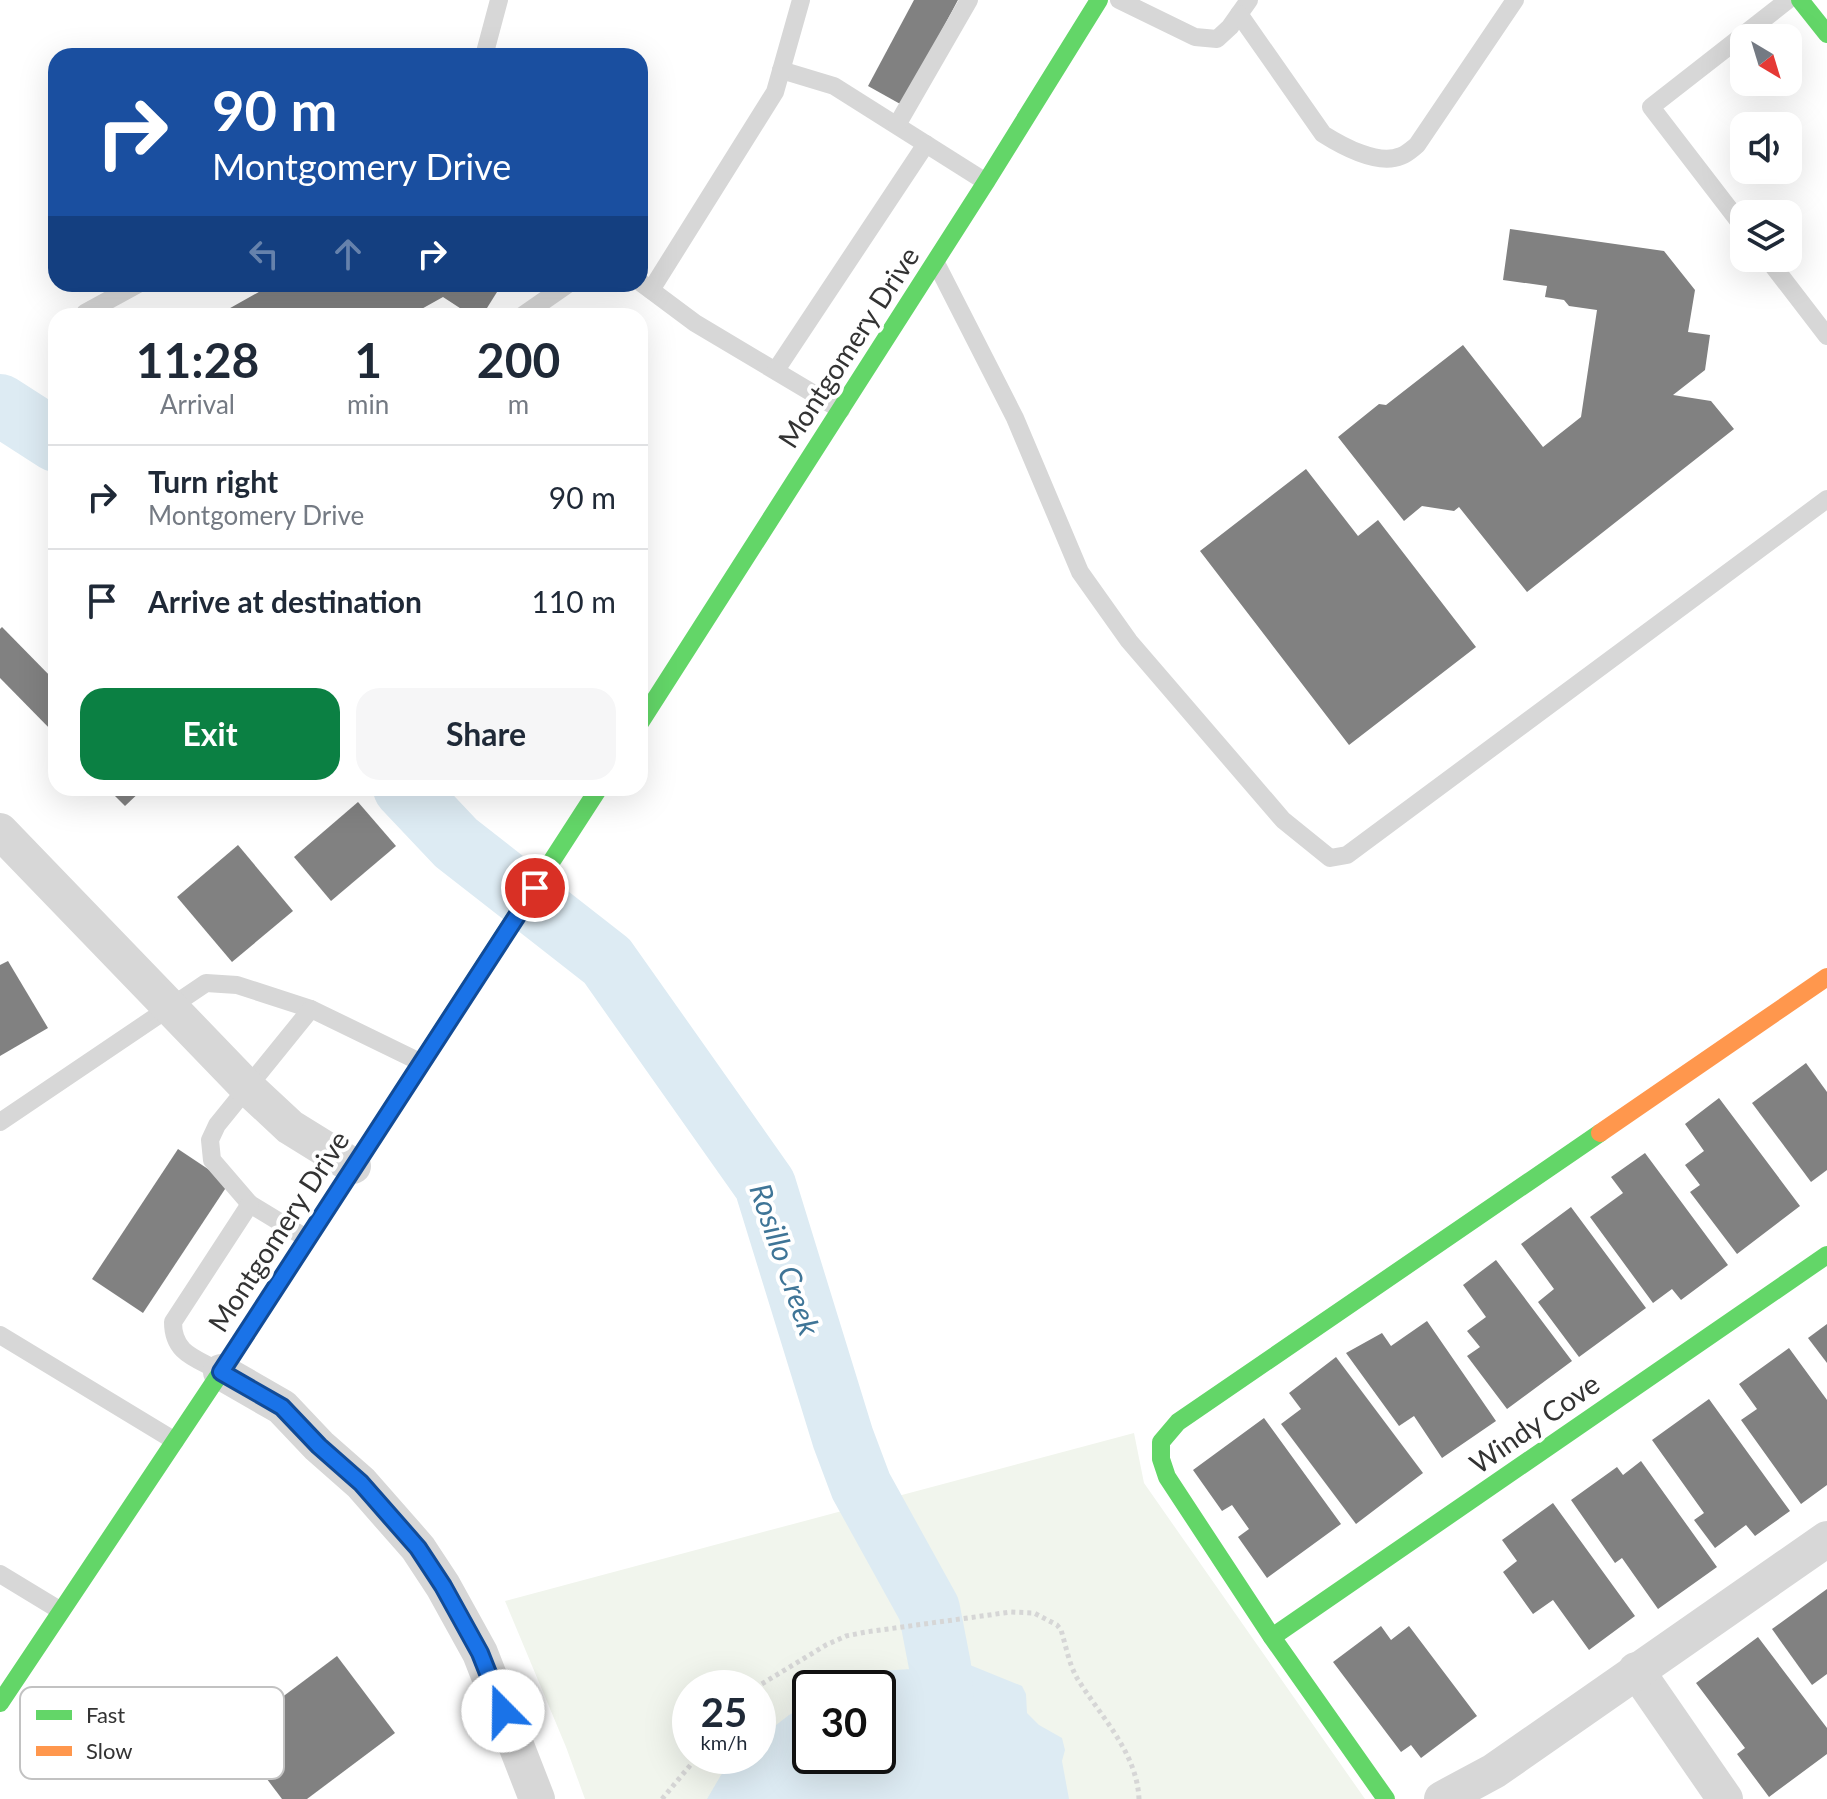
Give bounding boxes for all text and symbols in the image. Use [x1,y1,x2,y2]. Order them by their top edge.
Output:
north arrow [1730,24,1802,96]
map controls [1730,24,1802,272]
text: 90 m [212,76,337,143]
icon: right [80,80,184,184]
button: sound [1730,112,1802,184]
text: Montgomery Drive [212,144,511,188]
button: layers [1730,200,1802,272]
icon: left [242,232,286,276]
icon: ahead [326,232,370,276]
icon: right [410,232,454,276]
street label: Montgomery Drive [770,240,926,454]
text: 11:28 [136,331,259,388]
text: 1 [354,331,382,388]
text: 200 [477,331,560,388]
text: Arrival [160,388,235,420]
text: min [347,388,389,420]
text: m [508,388,529,420]
text: Turn right [148,463,278,499]
icon: right [80,475,124,519]
text: 90 m [549,479,616,515]
text: Montgomery Drive [148,499,364,531]
icon: arrive [80,579,124,623]
text: Arrive at destination [148,583,422,619]
text: 110 m [531,583,616,619]
button: Exit [80,688,340,780]
button: Share [356,688,616,780]
pin [501,854,569,922]
icon: arrive [513,866,557,910]
street label: Montgomery Drive [200,1124,356,1338]
water label: Rosillo Creek [743,1178,829,1340]
street label: Windy Cove [1463,1366,1605,1480]
position arrow [461,1669,545,1753]
speed limit sign: 30 [792,1670,896,1774]
legend [20,1687,284,1779]
text: 25 [701,1688,747,1736]
text: Fast [86,1701,125,1728]
text: km/h [701,1730,747,1754]
text: Slow [86,1737,133,1764]

